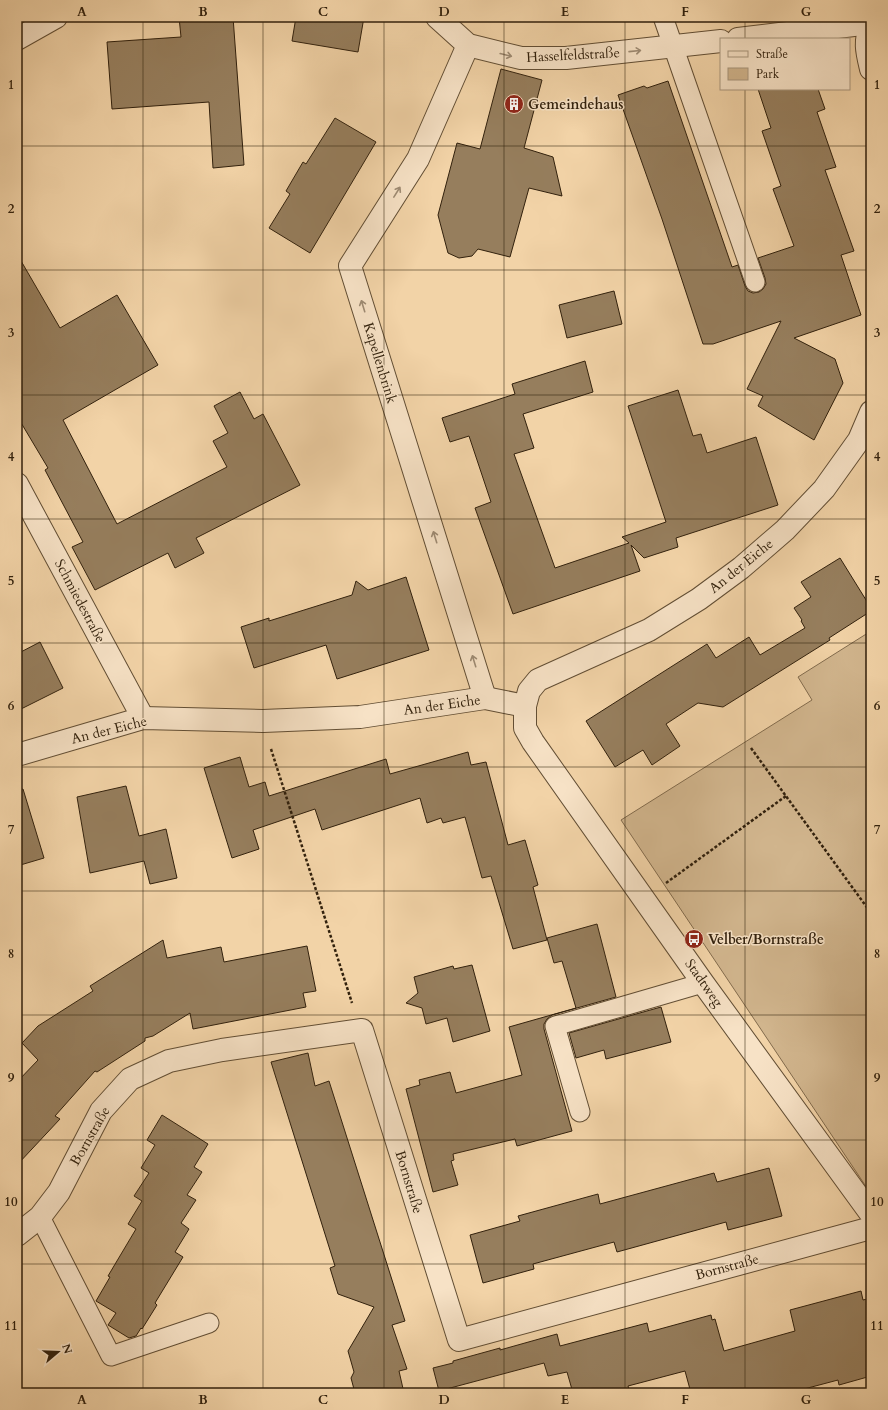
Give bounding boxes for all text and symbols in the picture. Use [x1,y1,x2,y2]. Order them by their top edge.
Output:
text: A [77,3,87,21]
text: B [198,3,208,21]
text: C [318,3,328,21]
text: D [438,3,450,21]
text: E [561,3,569,21]
text: F [681,3,689,21]
text: G [801,3,812,21]
legend [720,38,850,90]
street label: Hasselfeldstraße [526,43,620,67]
text: Straße [756,46,788,62]
one-way arrow [628,47,641,55]
one-way arrow [499,51,512,59]
text: Park [756,66,780,82]
text: 1 [8,76,14,94]
text: 1 [874,76,880,94]
building icon: Gemeindehaus [503,93,525,115]
place label: Gemeindehaus [528,95,624,114]
one-way arrow [394,186,402,198]
text: 2 [8,200,15,218]
text: 2 [874,200,881,218]
one-way arrow [359,300,366,313]
street label: Kapellenbrink [359,320,401,406]
text: 3 [8,324,15,342]
text: 3 [874,324,881,342]
text: 4 [8,448,15,466]
text: 4 [874,448,881,466]
one-way arrow [431,531,438,544]
street label: An der Eiche [705,534,777,598]
street label: Schmiedestraße [50,556,110,646]
text: 5 [8,572,14,590]
text: 5 [874,572,880,590]
one-way arrow [469,656,477,668]
street label: An der Eiche [402,690,482,720]
text: 6 [8,697,15,715]
text: 6 [874,697,881,715]
street label: An der Eiche [69,711,149,749]
text: 7 [8,821,15,839]
text: 7 [874,821,881,839]
bus stop icon: Velber/Bornstraße [683,928,705,950]
place label: Velber/Bornstraße [708,930,824,949]
text: 8 [8,945,14,963]
text: 8 [874,945,880,963]
street label: Stadtweg [681,955,728,1011]
text: 9 [8,1069,15,1087]
text: 9 [874,1069,881,1087]
street label: Bornstraße [65,1103,115,1169]
street label: Bornstraße [390,1148,428,1216]
text: 10 [4,1193,18,1211]
text: 10 [870,1193,884,1211]
street label: Bornstraße [693,1249,761,1285]
text: 11 [4,1317,18,1335]
text: 11 [870,1317,884,1335]
north arrow [38,1332,78,1372]
text: N [58,1342,76,1356]
text: A [77,1391,87,1409]
text: B [198,1391,208,1409]
text: C [318,1391,328,1409]
text: D [438,1391,450,1409]
text: E [561,1391,569,1409]
text: F [681,1391,689,1409]
text: G [801,1391,812,1409]

